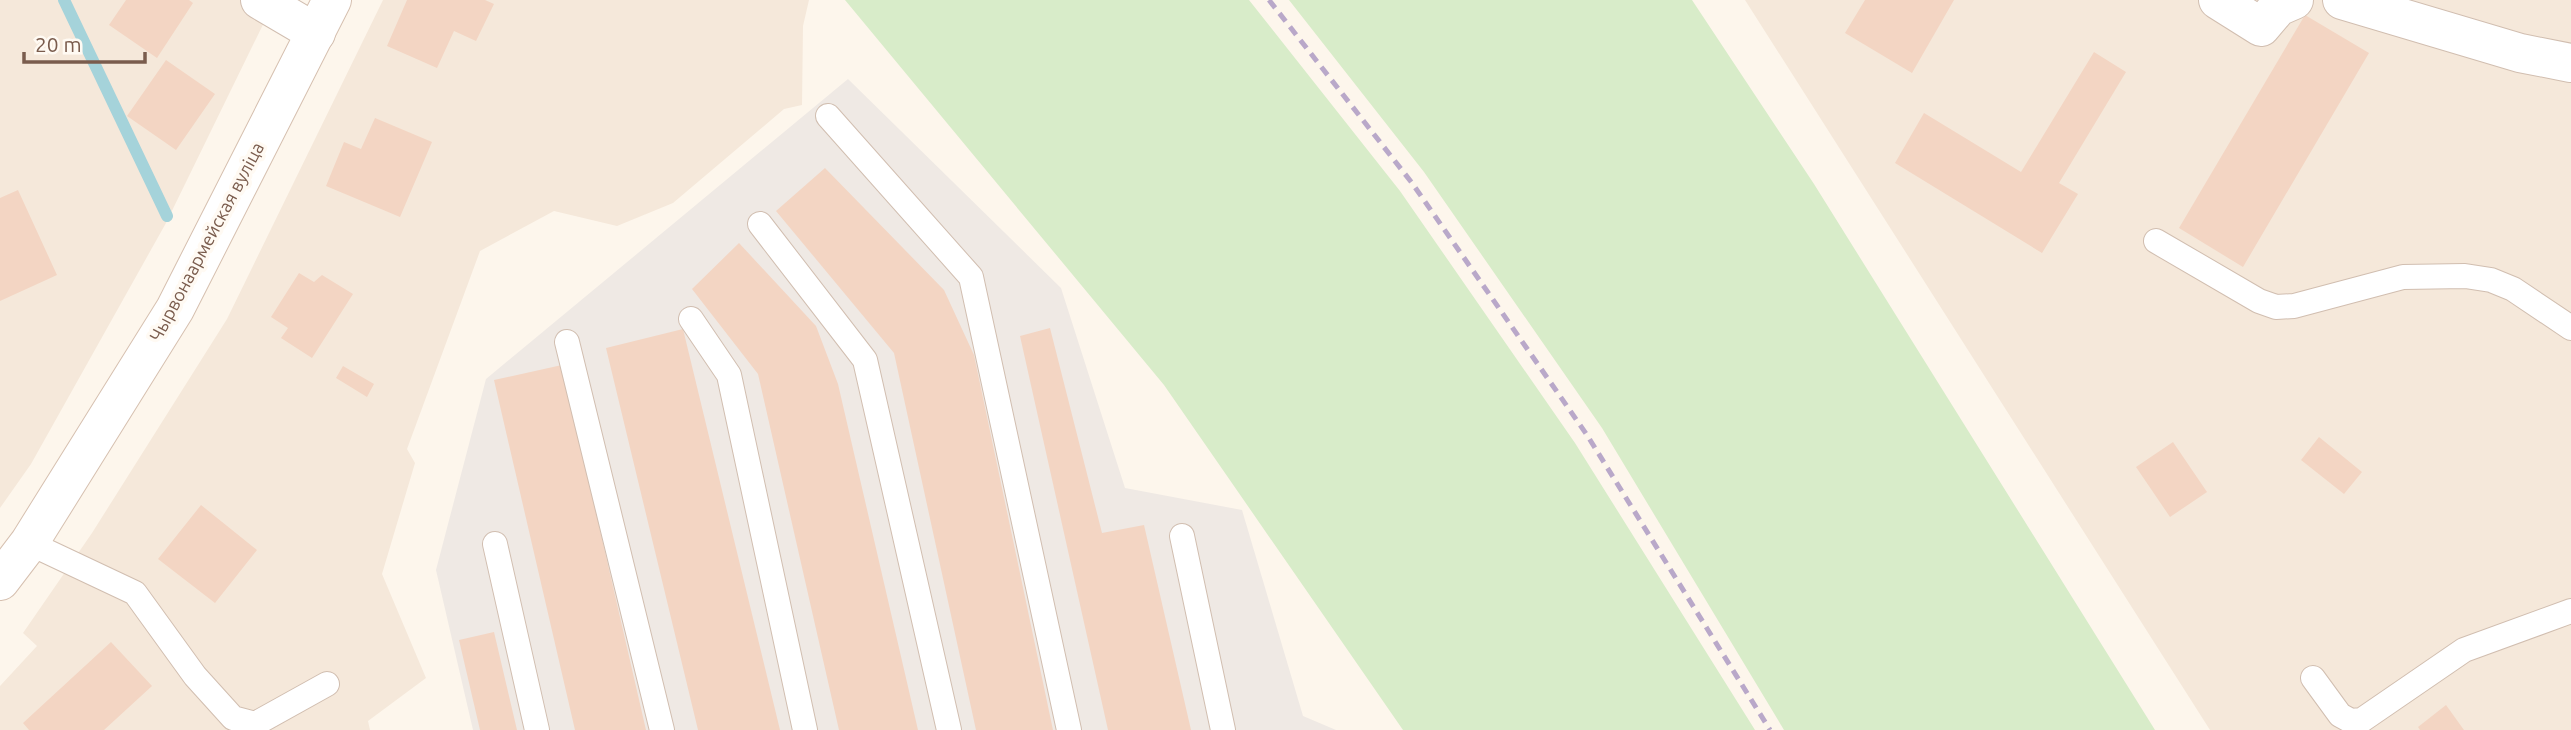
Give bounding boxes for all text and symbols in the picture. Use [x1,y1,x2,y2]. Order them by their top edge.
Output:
scale bar [24,21,145,65]
text: 20 m [35,32,82,56]
street label: Чырвонаармейская вуліца [145,139,267,344]

